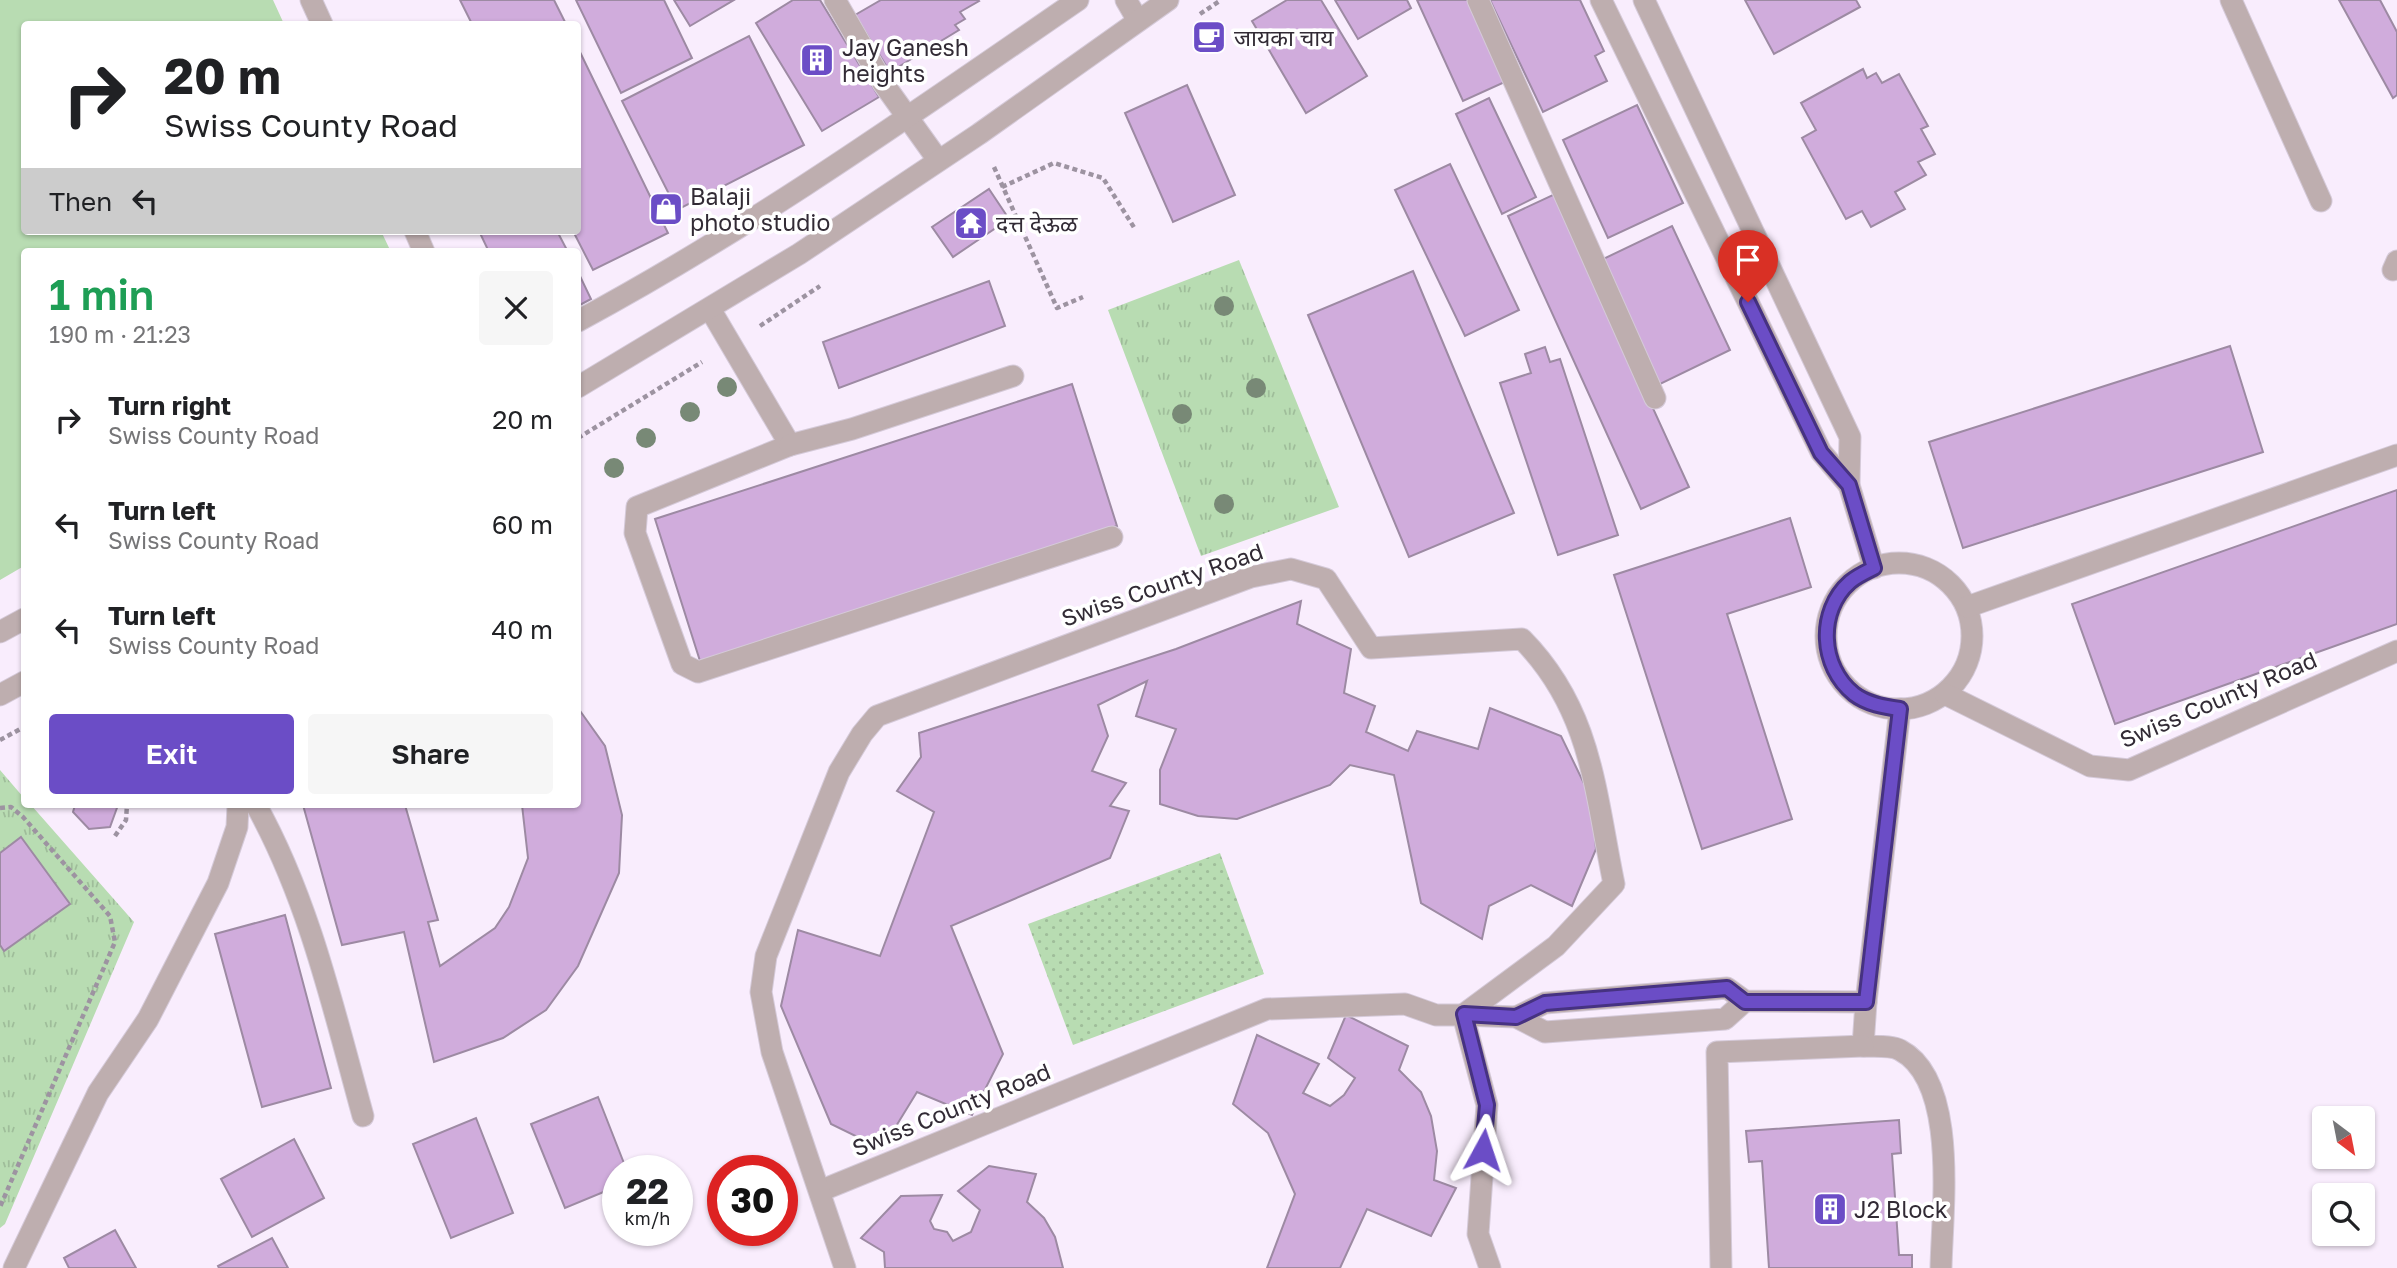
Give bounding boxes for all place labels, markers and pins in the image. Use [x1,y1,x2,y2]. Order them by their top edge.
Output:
cafe icon: जायका चाय [1190,18,1228,56]
place label: जायका चाय [1234,23,1334,51]
place label: Jay Ganesh heights [842,33,969,87]
building icon: Jay Ganesh heights [798,41,836,79]
place label: Balaji photo studio [690,182,830,236]
shop icon: Balaji photo studio [647,190,685,228]
temple icon: दत्त देऊळ [952,204,990,242]
place label: दत्त देऊळ [996,209,1078,237]
pin [1718,230,1778,302]
building icon: J2 Block [1811,1190,1849,1228]
place label: J2 Block [1854,1195,1948,1223]

